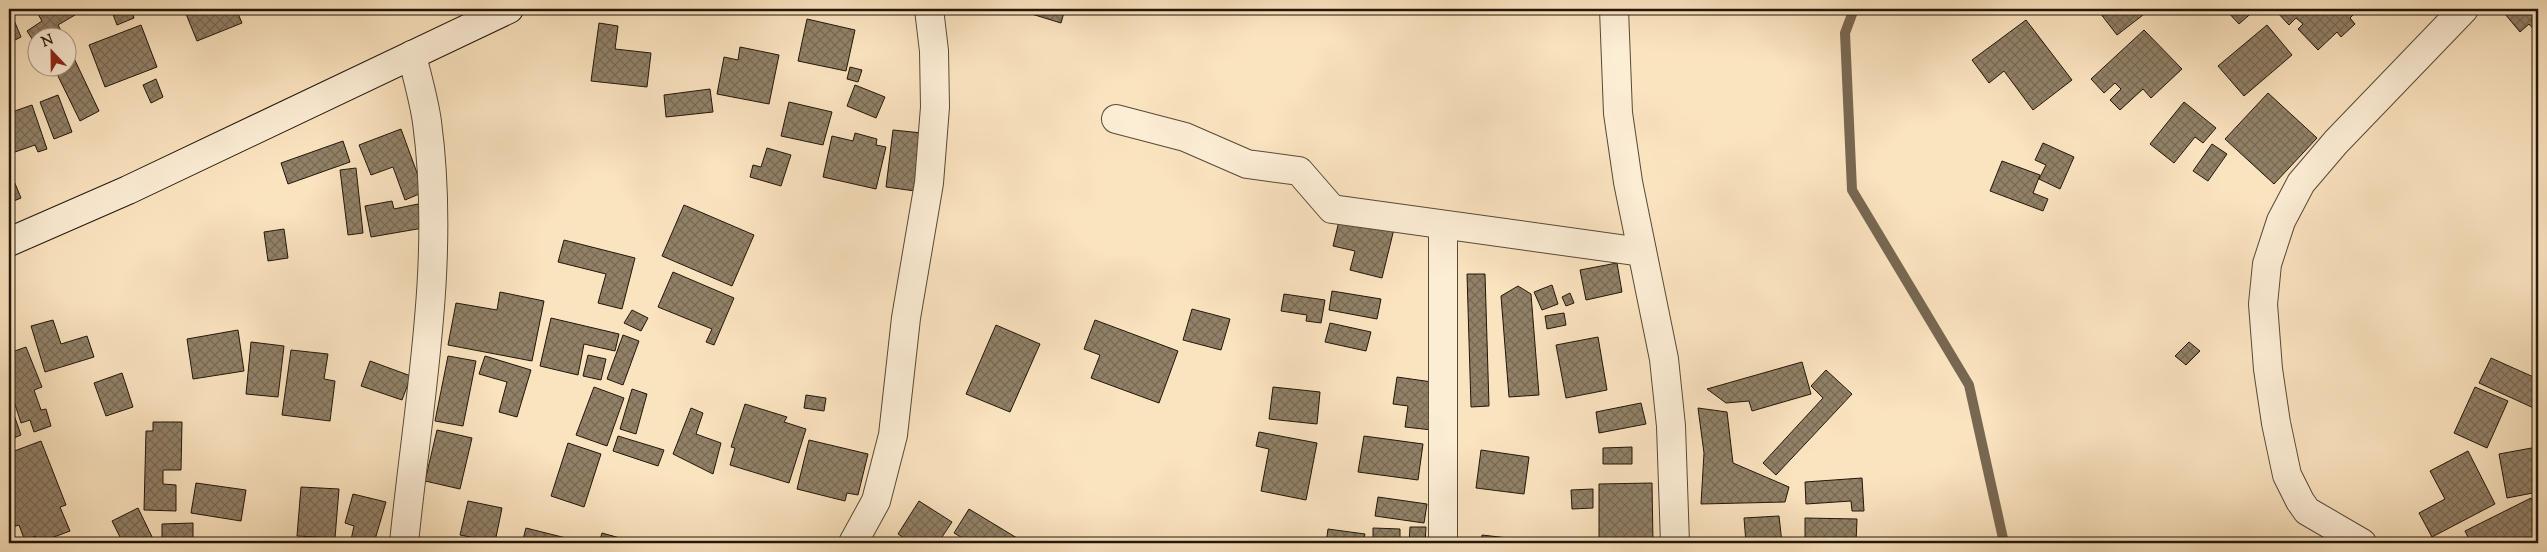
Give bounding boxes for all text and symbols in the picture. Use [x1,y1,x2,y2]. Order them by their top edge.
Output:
north arrow [28,28,78,78]
text: N [39,30,57,53]

